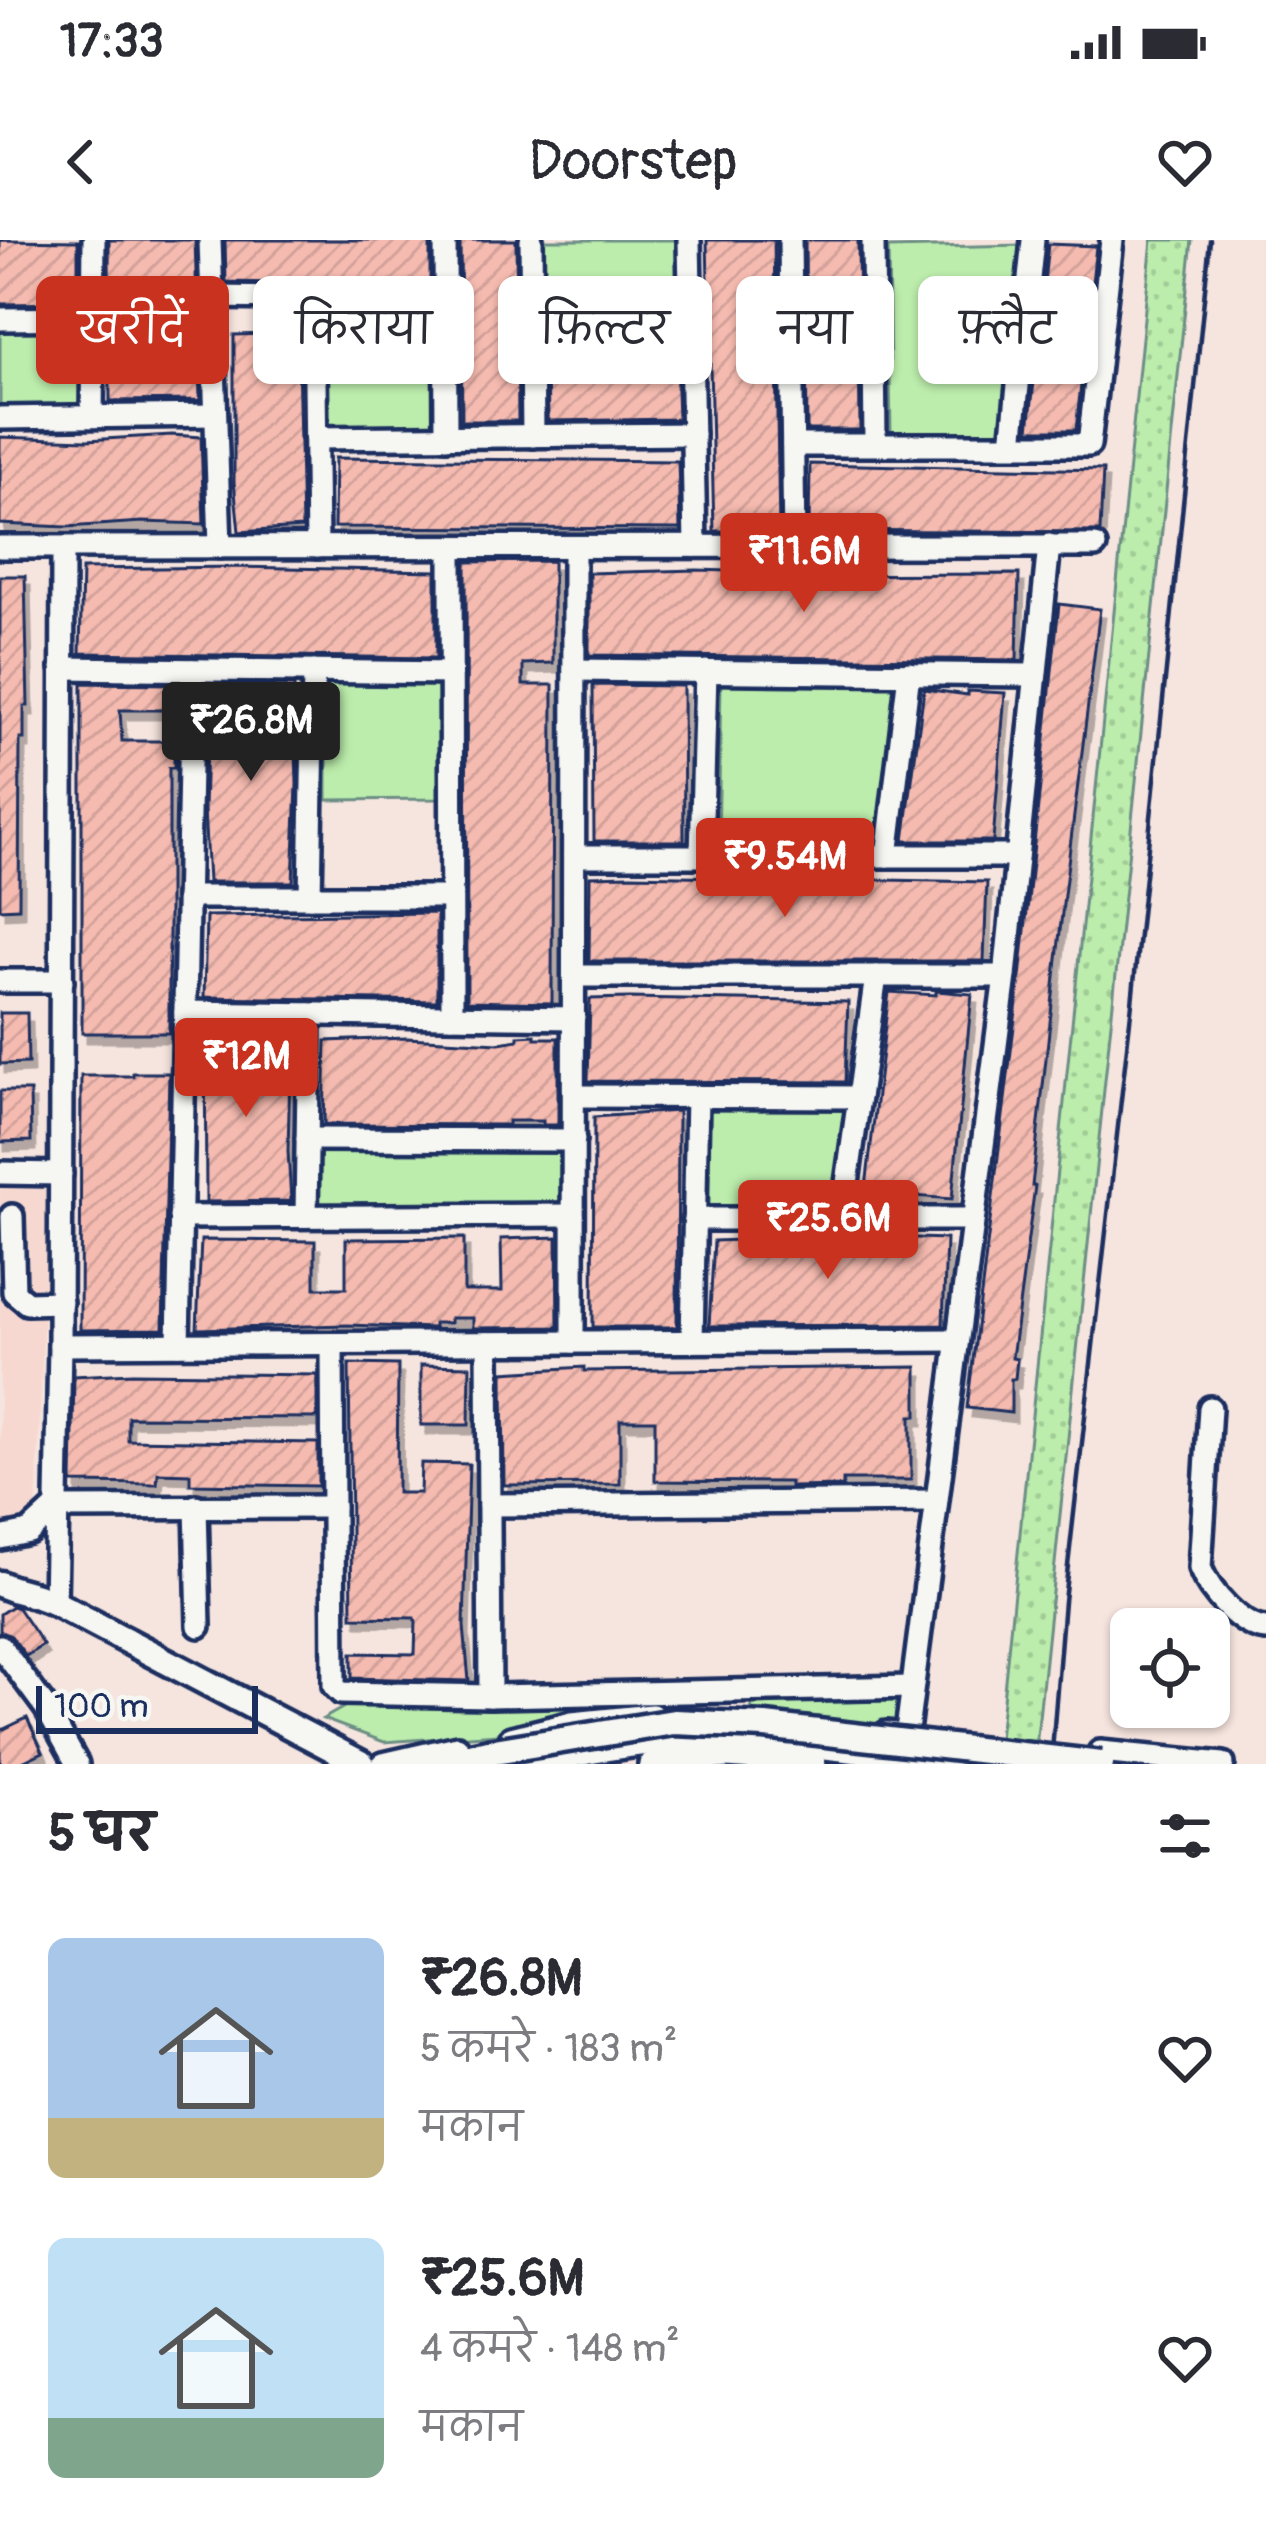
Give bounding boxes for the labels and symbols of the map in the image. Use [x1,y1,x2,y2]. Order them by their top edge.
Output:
pin: ₹11.6M [706,513,902,615]
pin: ₹26.8M [153,682,349,784]
pin: ₹9.54M [687,818,883,920]
pin: ₹12M [175,1018,317,1120]
pin: ₹25.6M [730,1180,926,1282]
scale bar [36,1680,258,1733]

